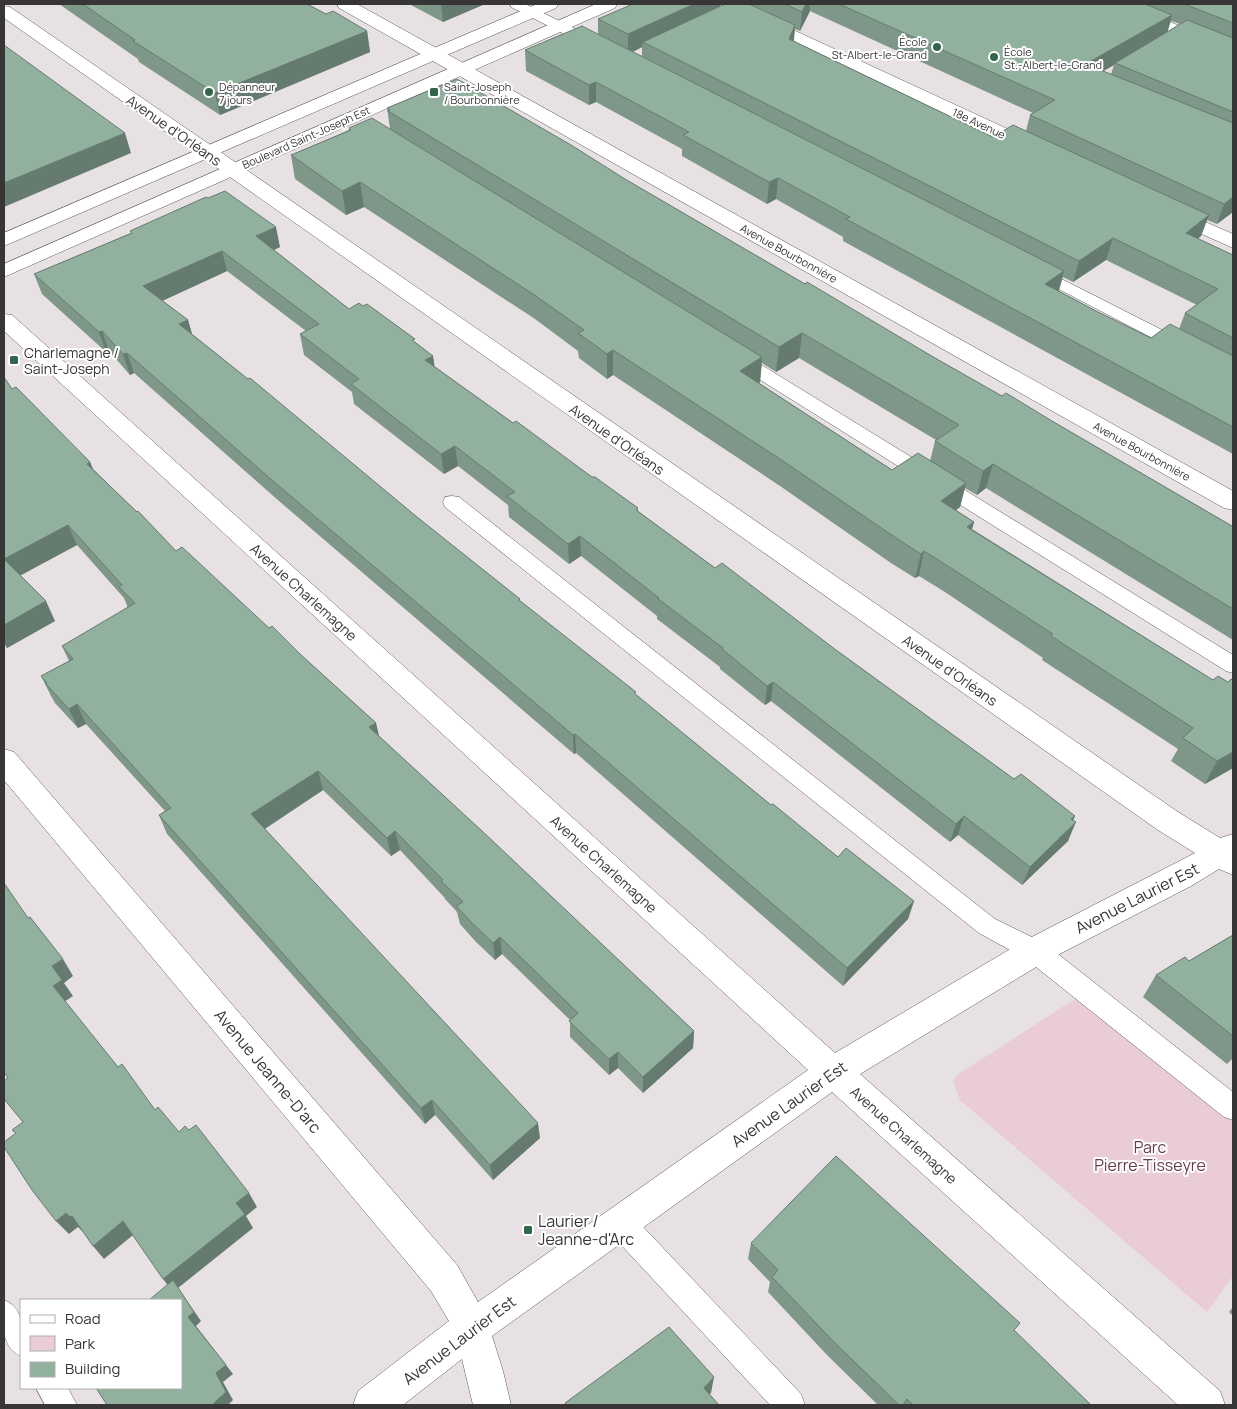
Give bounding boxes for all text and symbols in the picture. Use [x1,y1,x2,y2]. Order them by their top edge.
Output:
place label: École St-Albert-le-Grand [832,34,928,62]
marker: École St-Albert-le-Grand [931,41,943,53]
place label: École St.-Albert-le-Grand [1004,44,1102,72]
marker: École St.-Albert-le-Grand [988,51,1000,63]
place label: Dépanneur 7 jours [219,79,275,107]
place label: Saint-Joseph / Bourbonnière [444,79,520,107]
marker: Dépanneur 7 jours [203,86,215,98]
marker: Saint-Joseph / Bourbonnière [428,86,440,98]
street label: Avenue d'Orléans [123,90,225,170]
street label: Boulevard Saint-Joseph Est [240,102,372,172]
street label: 18e Avenue [950,104,1008,142]
street label: Avenue Bourbonnière [738,220,841,286]
place label: Charlemagne / Saint-Joseph [24,343,119,378]
marker: Charlemagne / Saint-Joseph [8,354,20,366]
street label: Avenue d'Orléans [566,399,668,479]
street label: Avenue Bourbonnière [1091,418,1194,484]
street label: Avenue Charlemagne [247,539,361,645]
street label: Avenue d'Orléans [899,630,1001,710]
street label: Avenue Charlemagne [547,811,661,917]
street label: Avenue Laurier Est [1071,857,1203,939]
street label: Avenue Jeanne-D'arc [210,1004,327,1138]
street label: Avenue Laurier Est [727,1056,851,1152]
street label: Avenue Charlemagne [847,1082,961,1188]
park label: Parc Pierre-Tisseyre [1094,1136,1206,1176]
place label: Laurier / Jeanne-d'Arc [538,1210,634,1250]
marker: Laurier / Jeanne-d'Arc [522,1224,534,1236]
street label: Avenue Laurier Est [398,1290,520,1390]
legend [20,1299,182,1389]
text: Road [65,1308,101,1329]
text: Park [65,1333,95,1354]
text: Building [65,1358,120,1379]

